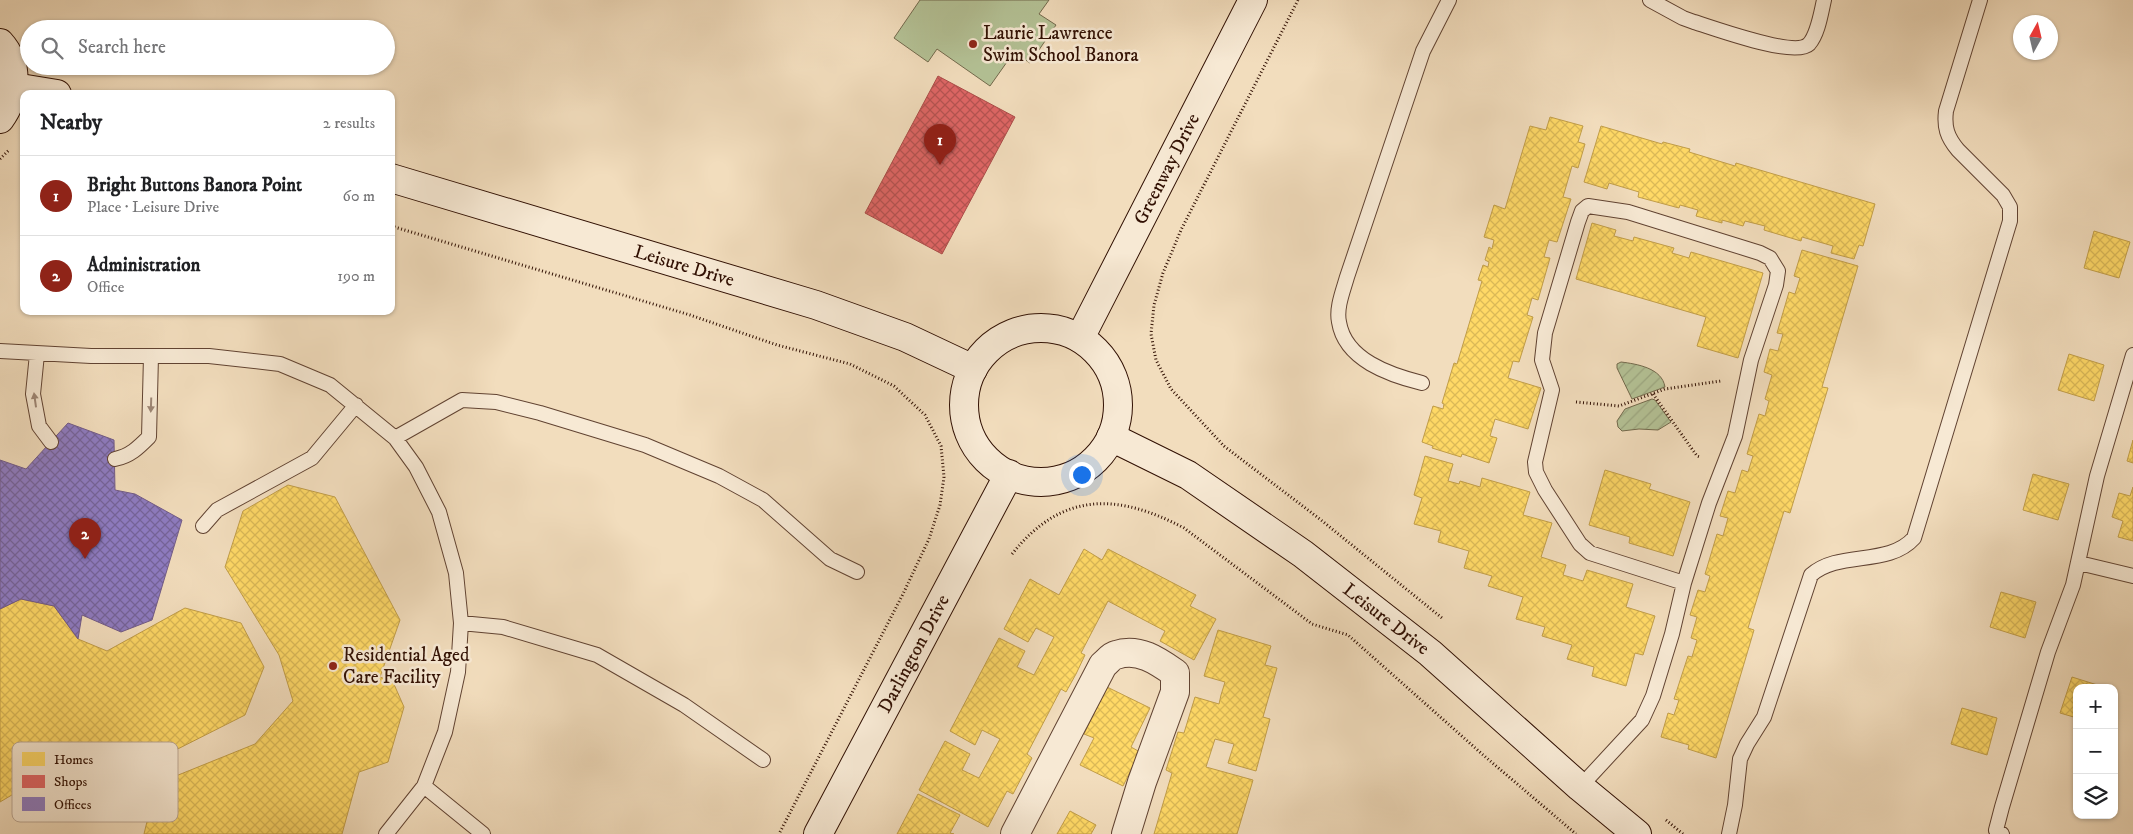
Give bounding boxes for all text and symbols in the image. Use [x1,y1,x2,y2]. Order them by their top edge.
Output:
north arrow [2013,15,2058,60]
search box [20,20,395,75]
place label: Laurie Lawrence Swim School Banora [983,22,1139,67]
icon: search [38,34,66,62]
text: Search here [78,36,166,59]
marker: Laurie Lawrence Swim School Banora [967,38,979,50]
street label: Greenway Drive [1129,109,1205,228]
text: Nearby [40,110,102,136]
text: 2 results [323,113,375,133]
pin: 1 [924,124,956,165]
text: Bright Buttons Banora Point [87,174,302,197]
text: 1 [53,186,59,206]
text: 60 m [343,186,375,206]
text: Place · Leisure Drive [87,197,219,217]
street label: Leisure Drive [631,240,737,291]
text: Administration [87,254,200,277]
text: 2 [52,266,60,286]
text: 190 m [337,266,375,286]
text: Office [87,277,124,297]
one-way arrow [31,391,39,407]
one-way arrow [147,397,155,413]
your location [1069,462,1095,488]
pin: 2 [69,518,101,559]
street label: Leisure Drive [1338,578,1434,660]
street label: Darlington Drive [873,591,954,717]
place label: Residential Aged Care Facility [343,644,470,689]
marker: Residential Aged Care Facility [327,660,339,672]
map controls [2073,684,2118,819]
button: + [2073,684,2118,729]
button: − [2073,729,2118,774]
legend [12,742,178,822]
text: Homes [54,751,94,769]
text: Shops [54,773,87,791]
button: layers [2073,774,2118,819]
text: Offices [54,796,92,814]

